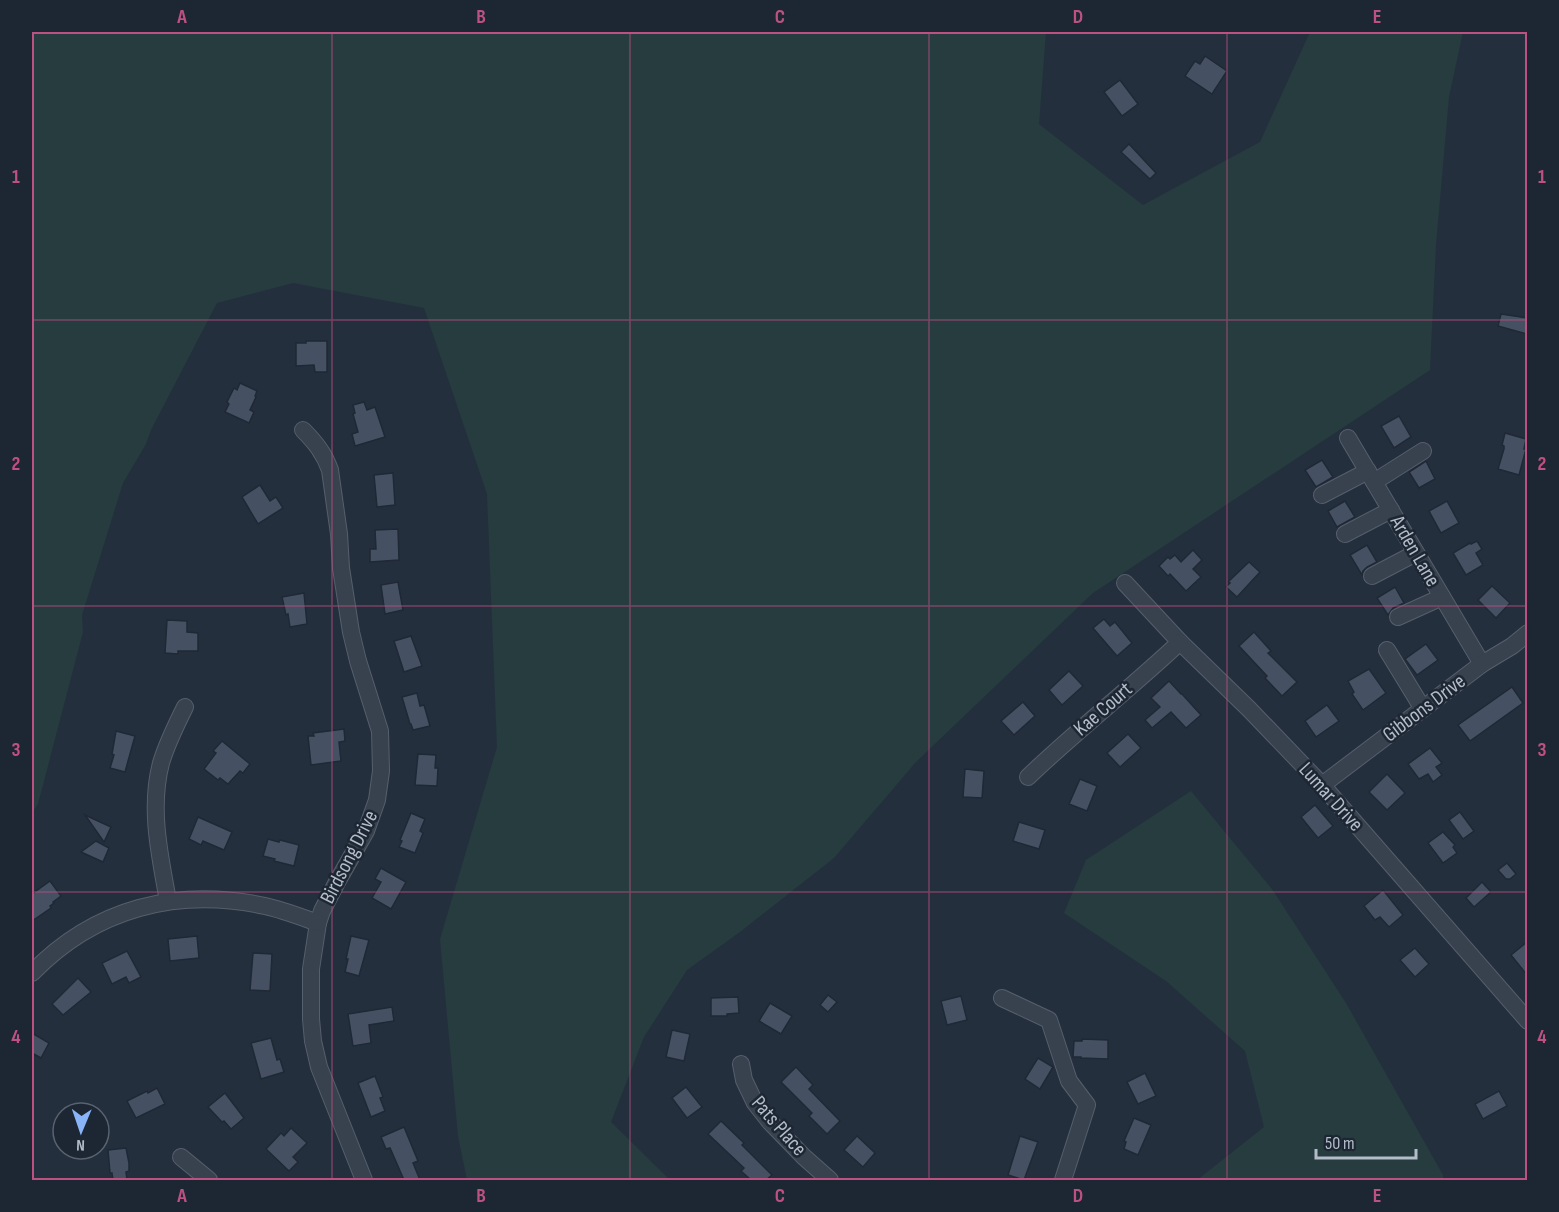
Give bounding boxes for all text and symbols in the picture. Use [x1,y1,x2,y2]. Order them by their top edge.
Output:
text: A [176,5,187,29]
text: B [476,5,486,29]
text: C [775,5,785,29]
text: D [1073,5,1083,29]
text: E [1373,5,1381,29]
text: 1 [12,165,20,189]
text: 1 [1538,165,1546,189]
text: 2 [12,452,20,476]
text: 2 [1538,452,1546,476]
street label: Arden Lane [1384,510,1445,591]
street label: Gibbons Drive [1378,669,1470,747]
street label: Kae Court [1069,677,1137,741]
text: 3 [12,738,21,762]
text: 3 [1538,738,1547,762]
street label: Lumar Drive [1294,757,1368,837]
street label: Birdsong Drive [315,806,383,908]
text: 4 [11,1025,21,1049]
text: 4 [1537,1025,1547,1049]
street label: Pats Place [746,1091,812,1161]
north arrow [51,1101,111,1161]
scale bar [1316,1122,1416,1160]
text: 50 m [1325,1133,1355,1154]
text: N [76,1135,85,1154]
text: A [176,1184,187,1208]
text: B [476,1184,486,1208]
text: C [775,1184,785,1208]
text: D [1073,1184,1083,1208]
text: E [1373,1184,1381,1208]

